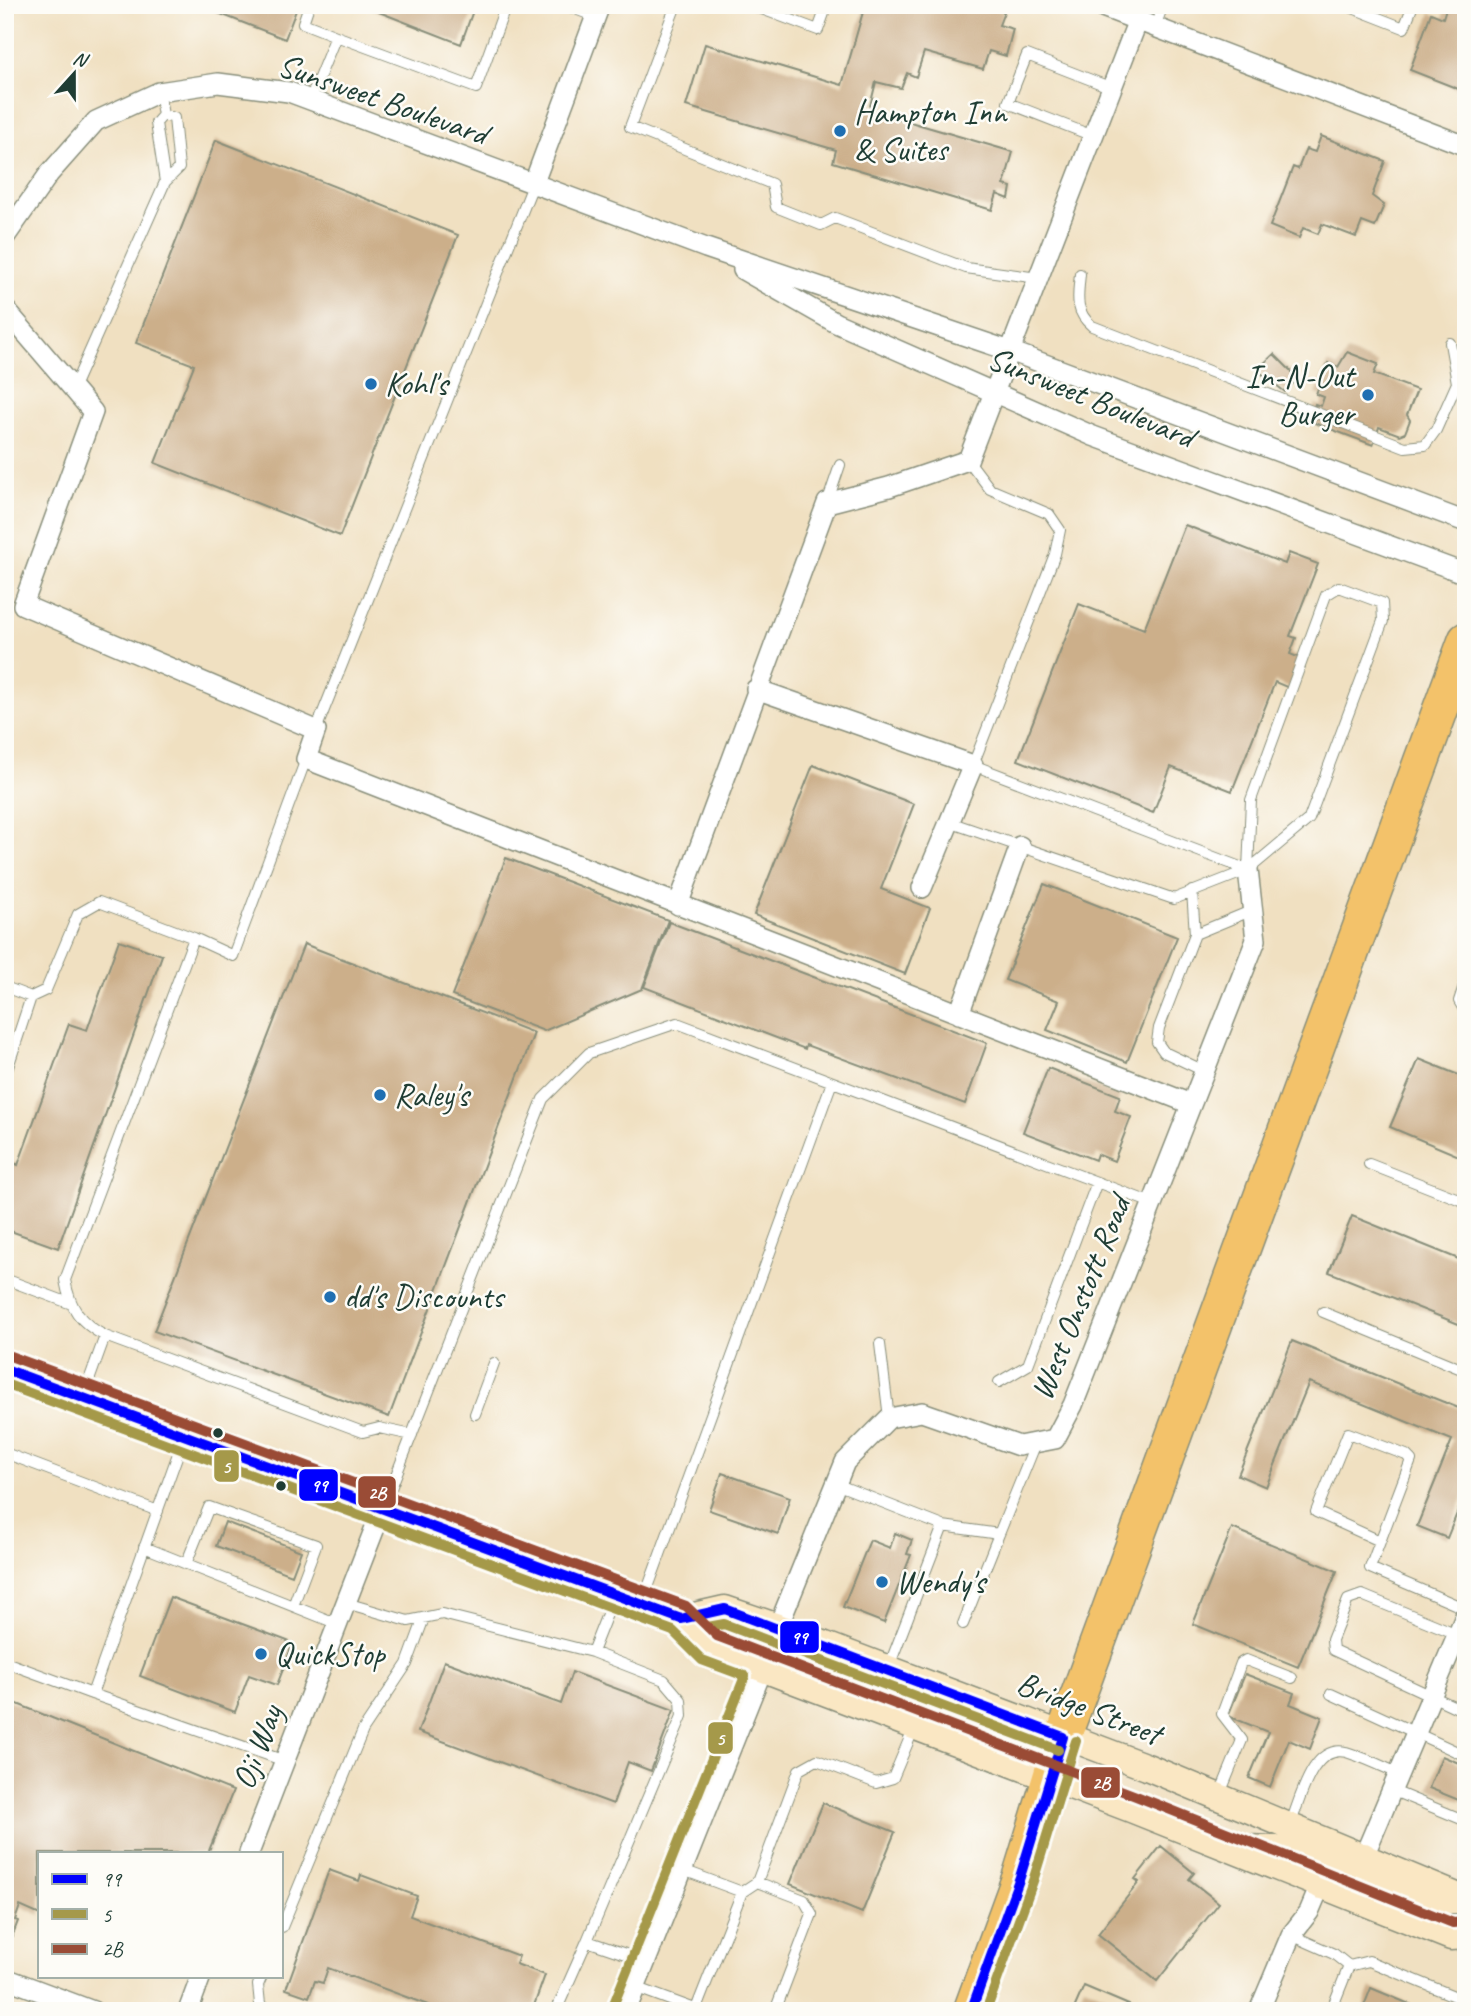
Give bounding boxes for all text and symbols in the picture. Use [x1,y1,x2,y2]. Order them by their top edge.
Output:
north arrow [38,38,108,108]
street label: Sunsweet Boulevard [273,44,498,156]
text: N [70,46,93,74]
place label: Hampton Inn & Suites [854,91,1008,171]
marker: Hampton Inn & Suites [832,123,848,139]
street label: Sunsweet Boulevard [982,337,1205,459]
place label: In-N-Out Burger [1245,355,1357,435]
place label: Kohl's [385,363,450,405]
marker: Kohl's [363,376,379,392]
marker: In-N-Out Burger [1360,387,1376,403]
place label: Raley's [394,1074,471,1116]
marker: Raley's [372,1087,388,1103]
street label: West Onstott Road [1020,1186,1142,1406]
place label: dd's Discounts [344,1276,506,1318]
marker: dd's Discounts [322,1289,338,1305]
unlabelled marker [211,1426,225,1440]
line badge: 5 [213,1449,240,1483]
text: 5 [222,1455,232,1479]
line badge: 99 [298,1468,339,1502]
text: 99 [311,1474,330,1498]
line badge: 2B [357,1475,397,1509]
unlabelled marker [274,1479,288,1493]
text: 2B [368,1481,388,1505]
place label: Wendy's [896,1561,988,1603]
marker: Wendy's [874,1574,890,1590]
line badge: 99 [779,1620,820,1654]
text: 99 [791,1626,810,1650]
place label: QuickStop [275,1633,386,1675]
marker: QuickStop [253,1646,269,1662]
street label: Bridge Street [1011,1661,1171,1756]
street label: Oji Way [222,1697,293,1795]
line badge: 5 [707,1721,734,1755]
text: 5 [716,1727,726,1751]
line badge: 2B [1080,1766,1121,1799]
text: 2B [1092,1771,1112,1795]
legend [38,1852,284,1978]
text: 99 [102,1866,122,1892]
text: 5 [102,1902,113,1928]
text: 2B [102,1936,124,1962]

